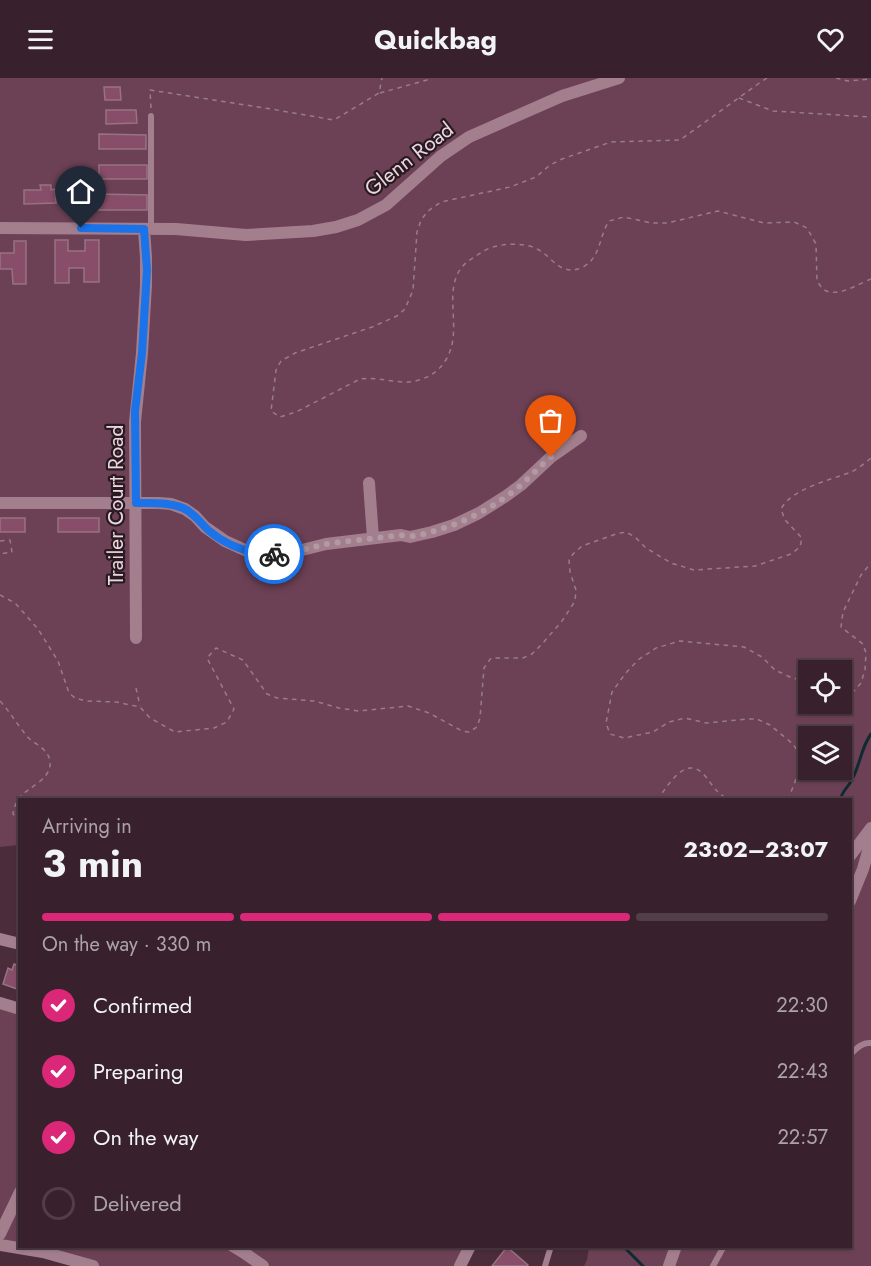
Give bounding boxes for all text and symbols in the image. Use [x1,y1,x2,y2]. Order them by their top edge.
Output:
text: Quickbag [374,20,497,59]
icon: menu [24,23,57,56]
icon: heart [814,23,847,56]
street label: Glenn Road [358,115,460,203]
pin [55,166,106,228]
icon: home [64,175,97,208]
pin [525,395,576,457]
icon: bag [534,404,567,437]
street label: Trailer Court Road [101,425,131,585]
courier [244,524,304,584]
icon: bike [258,538,291,571]
map controls [798,660,852,780]
button: locate [798,660,852,714]
button: layers [798,726,852,780]
text: Arriving in [42,812,132,841]
text: 23:02–23:07 [684,833,828,865]
text: 3 min [42,835,143,892]
text: On the way · 330 m [42,930,211,959]
icon: check [42,989,75,1022]
text: Confirmed [93,989,192,1021]
text: 22:30 [776,991,828,1020]
icon: check [42,1055,75,1088]
text: Preparing [93,1055,184,1087]
text: 22:43 [777,1057,828,1086]
icon: check [42,1121,75,1154]
text: On the way [93,1121,198,1153]
text: 22:57 [777,1123,828,1152]
text: Delivered [93,1187,182,1219]

